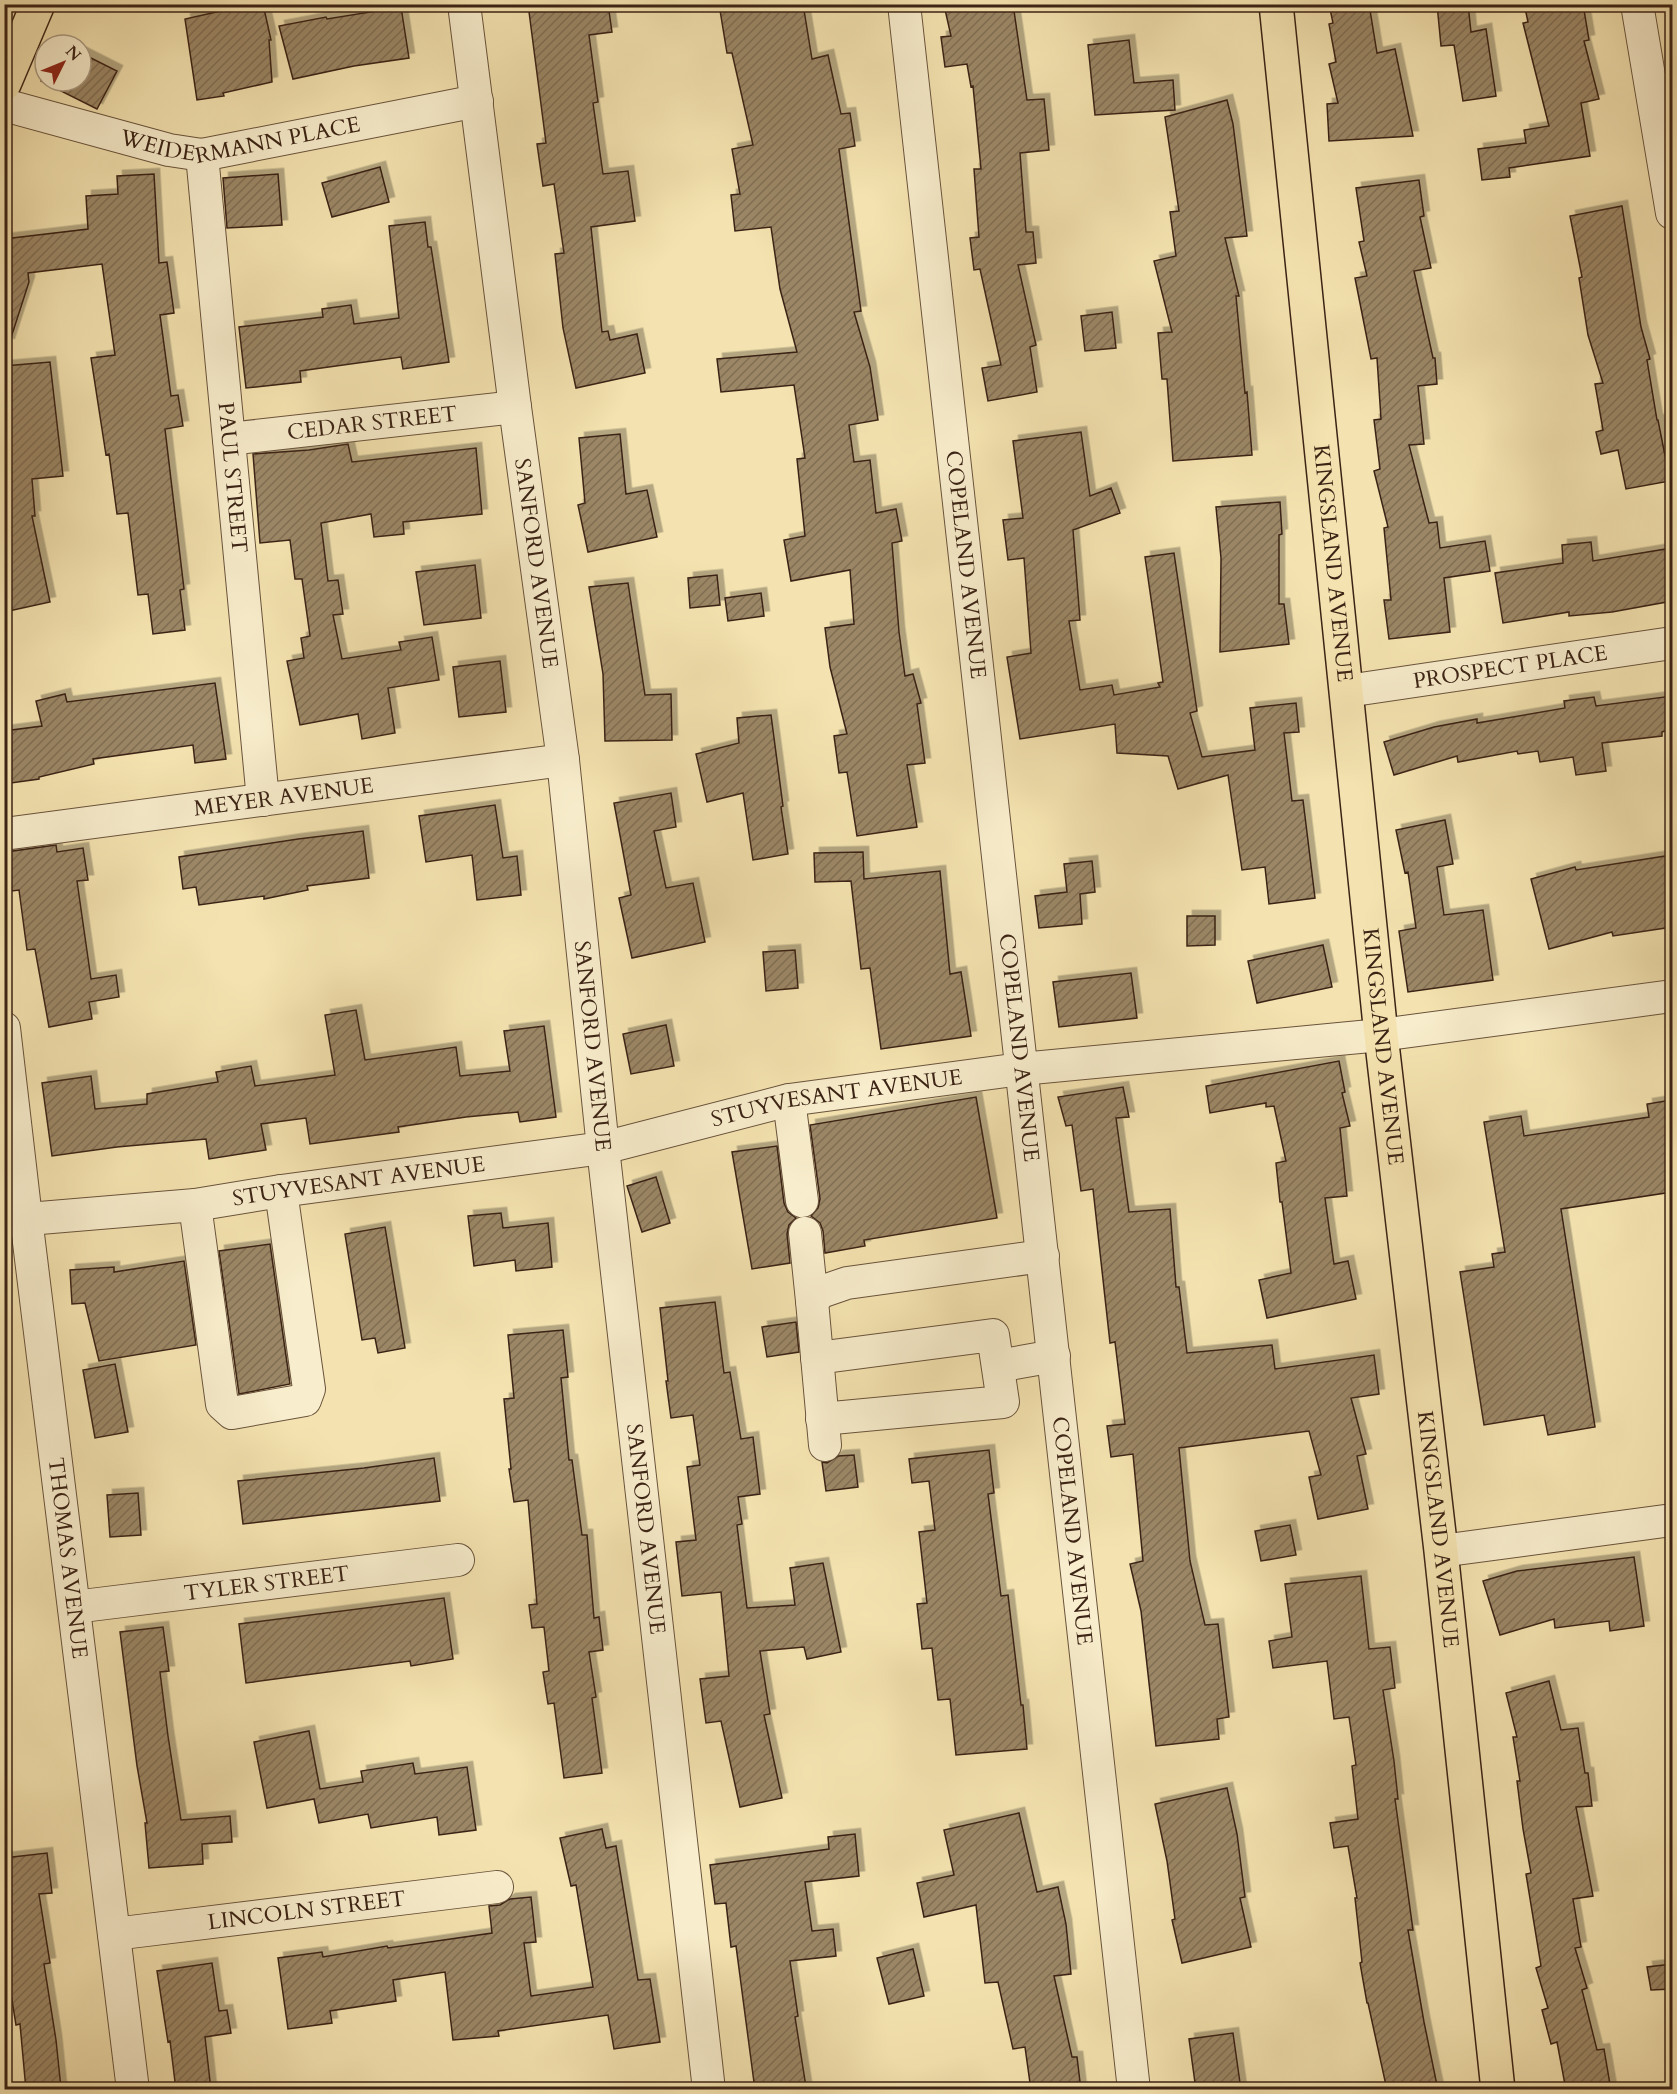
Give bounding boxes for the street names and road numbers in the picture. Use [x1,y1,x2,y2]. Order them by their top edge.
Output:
street label: WEIDERMANN PLACE [116,109,363,171]
street label: CEDAR STREET [286,399,459,447]
street label: PAUL STREET [210,401,255,554]
street label: KINGSLAND AVENUE [1306,443,1360,683]
street label: COPELAND AVENUE [938,449,993,680]
street label: SANFORD AVENUE [507,456,565,670]
street label: PROSPECT PLACE [1411,638,1609,696]
street label: MEYER AVENUE [192,770,375,824]
street label: KINGSLAND AVENUE [1355,926,1411,1167]
street label: COPELAND AVENUE [992,932,1047,1163]
street label: SANFORD AVENUE [567,939,618,1153]
street label: STUYVESANT AVENUE [708,1062,964,1135]
street label: STUYVESANT AVENUE [230,1149,487,1214]
street label: KINGSLAND AVENUE [1410,1409,1466,1649]
street label: COPELAND AVENUE [1045,1415,1100,1647]
street label: SANFORD AVENUE [619,1422,673,1636]
street label: THOMAS AVENUE [41,1456,95,1661]
street label: TYLER STREET [182,1558,351,1608]
street label: LINCOLN STREET [206,1883,407,1937]

